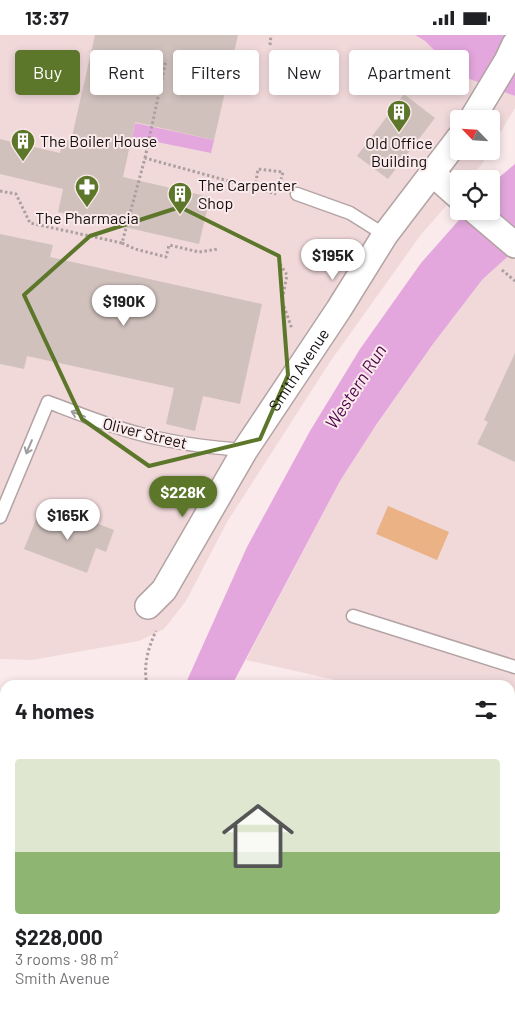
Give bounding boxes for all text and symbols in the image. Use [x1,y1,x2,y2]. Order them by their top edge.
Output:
text: 13:37 [25,6,69,29]
chip: Buy [15,50,80,95]
chip: Rent [90,50,163,95]
chip: Filters [173,50,259,95]
chip: New [269,50,339,95]
chip: Apartment [349,50,469,95]
building icon: Old Office Building [386,99,412,133]
north arrow [450,110,500,160]
map controls [450,110,500,220]
building icon: The Boiler House [10,128,36,162]
place label: The Boiler House [40,131,157,150]
place label: Old Office Building [365,133,433,170]
button: locate [450,170,500,220]
pharmacy icon: The Pharmacia [74,174,100,208]
place label: The Carpenter Shop [198,175,297,212]
building icon: The Carpenter Shop [167,181,193,215]
place label: The Pharmacia [35,208,139,227]
pin: $195K [298,239,368,281]
text: $195K [312,245,354,264]
pin: $190K [89,285,159,327]
text: $190K [103,291,145,310]
street label: Smith Avenue [264,324,332,414]
water label: Western Run [320,340,391,433]
one-way arrow [71,409,87,418]
street label: Oliver Street [101,413,189,452]
one-way arrow [24,439,34,454]
pin: $228K [148,475,218,518]
text: $228K [160,482,206,501]
pin: $165K [33,499,103,541]
text: $165K [47,505,89,524]
icon: filters [472,696,500,724]
text: 4 homes [15,698,94,723]
icon: home [213,791,303,881]
text: $228,000 [15,924,103,949]
text: 3 rooms · 98 m² [15,949,119,968]
text: Smith Avenue [15,968,110,987]

